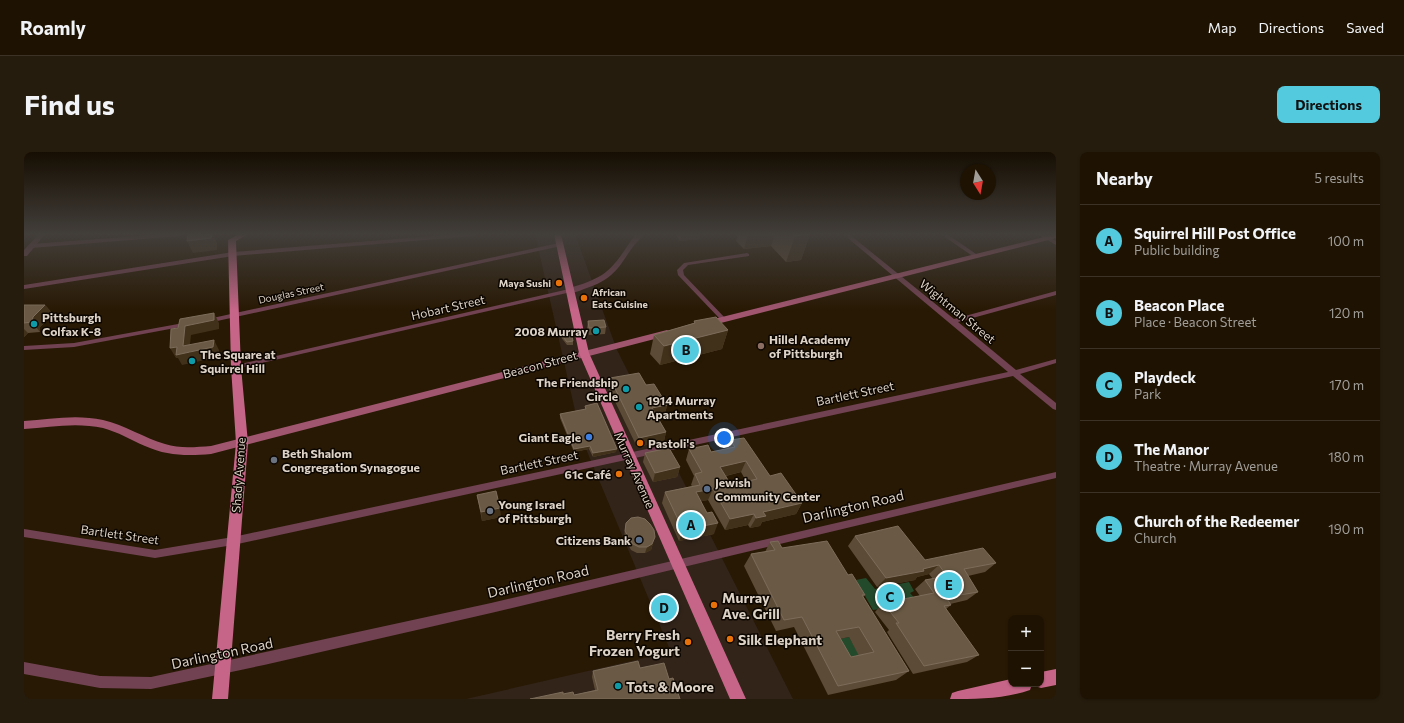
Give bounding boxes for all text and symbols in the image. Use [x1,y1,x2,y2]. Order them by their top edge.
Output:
text: Roamly [20,16,86,39]
text: Map [1208,19,1237,36]
text: Directions [1259,19,1324,36]
text: Saved [1346,19,1384,36]
button: Directions [1277,86,1380,123]
text: Find us [24,87,115,121]
north arrow [960,164,996,200]
text: Nearby [1096,168,1153,189]
text: 5 results [1314,170,1364,186]
text: Squirrel Hill Post Office [1134,224,1296,242]
text: A [1104,233,1114,249]
text: 100 m [1328,233,1364,249]
text: Public building [1134,242,1220,258]
street label: Wightman Street [917,276,999,346]
place label: Maya Sushi [499,277,551,289]
marker: Maya Sushi [554,278,564,288]
street label: Douglas Street [257,280,325,306]
place label: African Eats Cuisine [592,286,648,310]
street label: Hobart Street [410,292,486,322]
marker: African Eats Cuisine [579,293,589,303]
text: Beacon Place [1134,296,1224,314]
text: B [1105,305,1113,321]
text: 120 m [1329,305,1364,321]
place label: Pittsburgh Colfax K-8 [42,310,101,338]
text: Place · Beacon Street [1134,314,1257,330]
marker: Pittsburgh Colfax K-8 [29,319,39,329]
place label: 2008 Murray [515,324,588,338]
marker: 2008 Murray [591,326,601,336]
place label: Hillel Academy of Pittsburgh [769,332,851,360]
pin: B [673,335,699,365]
marker: Hillel Academy of Pittsburgh [756,341,766,351]
place label: The Square at Squirrel Hill [200,347,276,375]
street label: Beacon Street [501,347,579,381]
marker: The Square at Squirrel Hill [187,356,197,366]
text: Playdeck [1134,368,1196,386]
place label: The Friendship Circle [536,375,618,403]
text: C [1105,377,1113,393]
text: 170 m [1329,377,1364,393]
street label: Bartlett Street [815,378,895,408]
marker: The Friendship Circle [621,384,631,394]
text: Park [1134,386,1161,402]
place label: 1914 Murray Apartments [647,393,716,421]
marker: 1914 Murray Apartments [634,402,644,412]
your location [714,428,734,448]
place label: Giant Eagle [519,430,581,444]
street label: Murray Avenue [612,430,658,510]
marker: Giant Eagle [584,432,594,442]
place label: Pastoli's [648,436,695,450]
street label: Shady Avenue [228,437,248,513]
marker: Pastoli's [635,438,645,448]
text: The Manor [1134,440,1209,458]
place label: Beth Shalom Congregation Synagogue [282,446,420,474]
street label: Bartlett Street [499,447,579,477]
text: D [1104,449,1114,465]
text: 180 m [1328,449,1364,465]
marker: Beth Shalom Congregation Synagogue [269,455,279,465]
text: Theatre · Murray Avenue [1134,458,1278,474]
place label: 61c Café [565,467,611,481]
marker: 61c Café [614,469,624,479]
place label: Jewish Community Center [715,475,820,503]
marker: Jewish Community Center [702,484,712,494]
street label: Darlington Road [801,486,905,526]
place label: Young Israel of Pittsburgh [498,497,572,525]
marker: Young Israel of Pittsburgh [485,506,495,516]
pin: A [678,510,704,540]
text: Church of the Redeemer [1134,512,1299,530]
text: E [1105,521,1113,537]
text: 190 m [1328,521,1364,537]
street label: Bartlett Street [80,522,160,546]
text: Church [1134,530,1176,546]
place label: Citizens Bank [556,533,631,547]
marker: Citizens Bank [634,535,644,545]
street label: Darlington Road [486,561,590,601]
pin: E [936,570,962,600]
pin: C [877,582,903,612]
place label: Murray Ave. Grill [722,589,780,622]
pin: D [651,593,677,623]
marker: Murray Ave. Grill [709,600,719,610]
map controls [1008,615,1044,687]
button: + [1008,615,1044,651]
place label: Berry Fresh Frozen Yogurt [589,626,680,659]
place label: Silk Elephant [738,631,822,648]
street label: Darlington Road [170,634,274,672]
marker: Silk Elephant [725,634,735,644]
marker: Berry Fresh Frozen Yogurt [683,637,693,647]
button: − [1008,651,1044,687]
place label: Tots & Moore [626,678,714,695]
marker: Tots & Moore [613,681,623,691]

